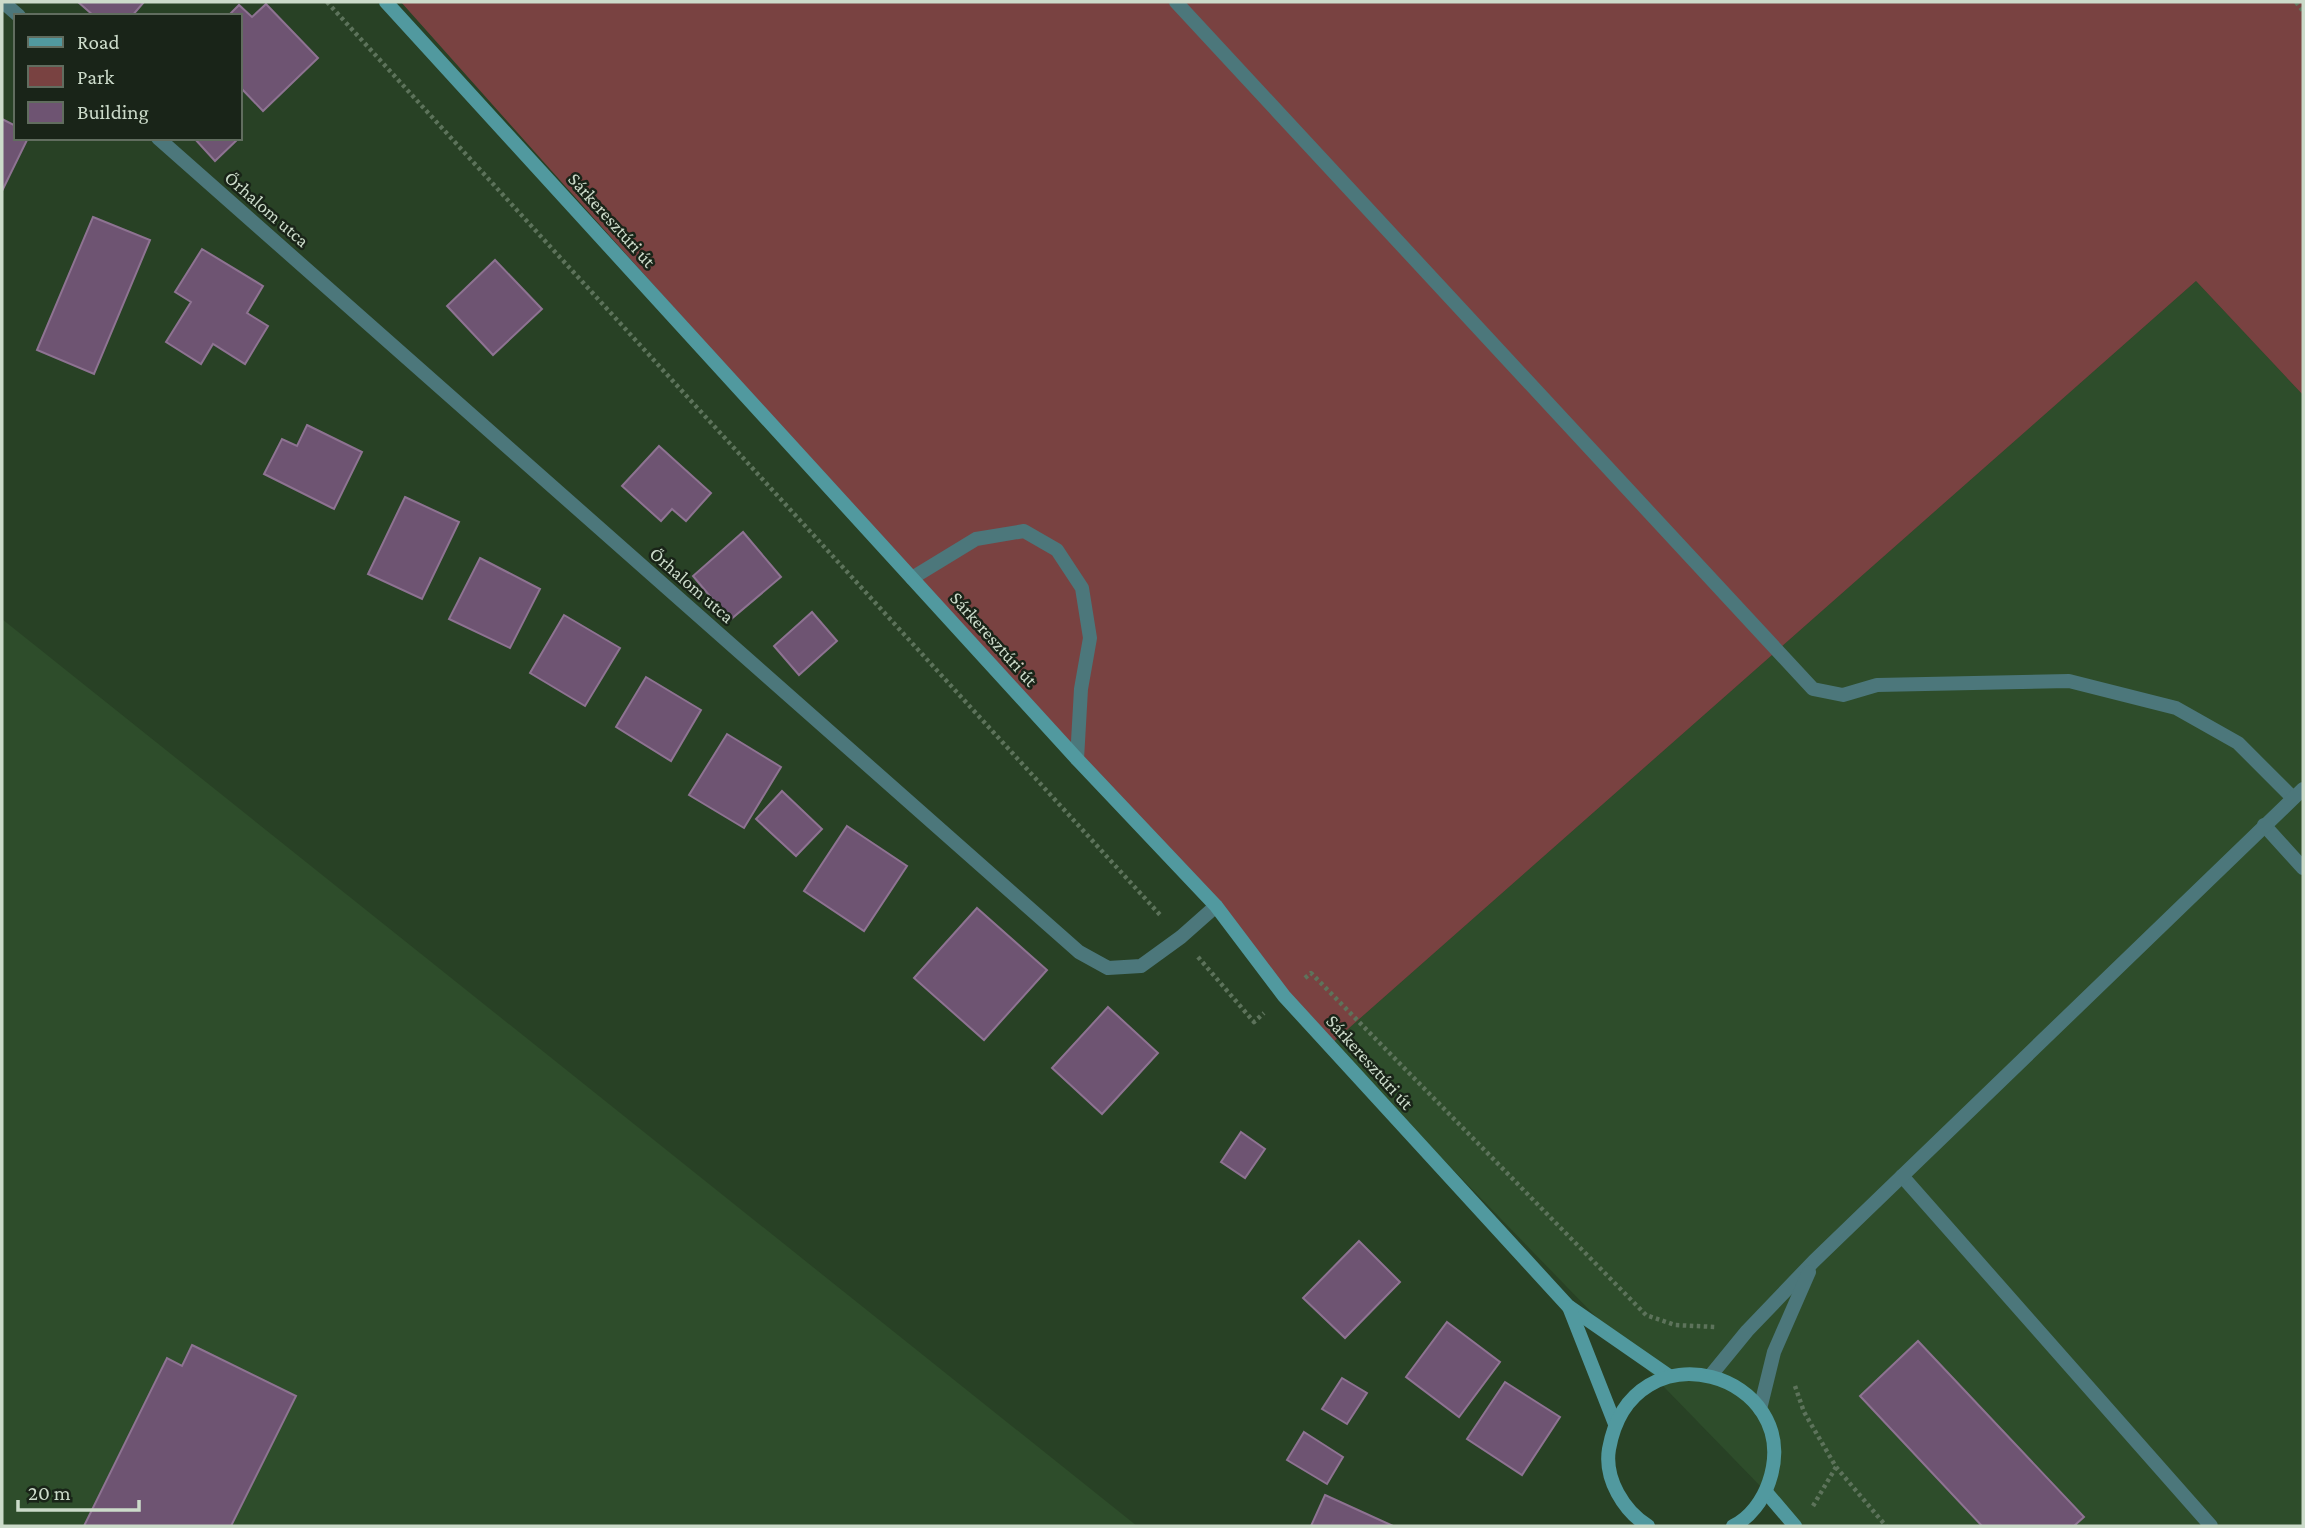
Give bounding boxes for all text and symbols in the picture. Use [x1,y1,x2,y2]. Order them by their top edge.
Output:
legend [14,14,242,140]
text: Road [77,30,120,54]
text: Park [77,65,114,89]
text: Building [77,100,149,124]
street label: Őrhalom utca [221,167,313,251]
street label: Sárkeresztúri út [564,168,660,272]
street label: Őrhalom utca [646,543,738,627]
street label: Sárkeresztúri út [946,587,1042,691]
street label: Sárkeresztúri út [1322,1010,1418,1114]
scale bar [18,1468,138,1512]
text: 20 m [28,1481,71,1505]

